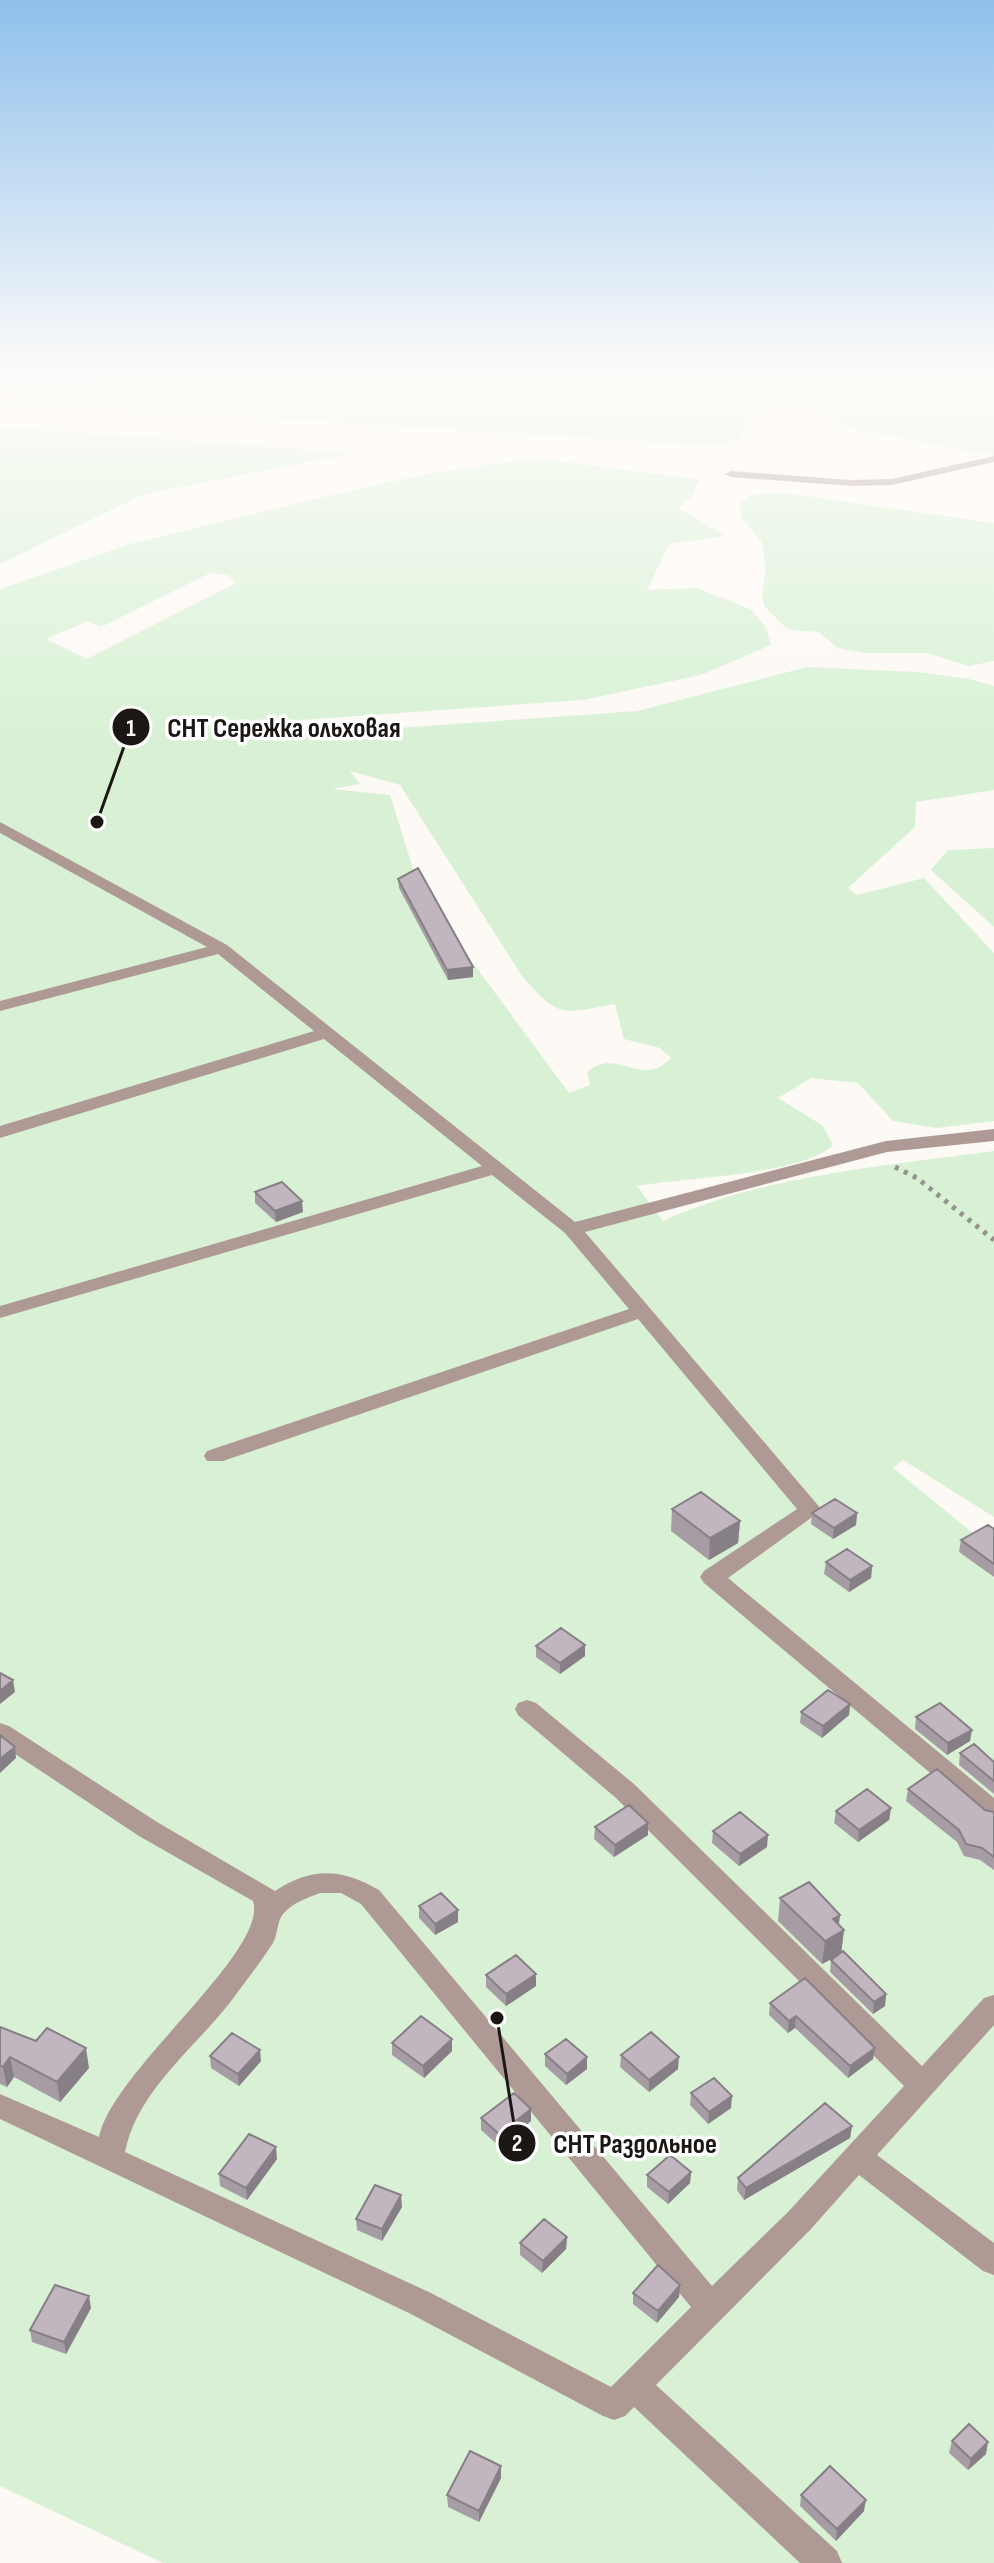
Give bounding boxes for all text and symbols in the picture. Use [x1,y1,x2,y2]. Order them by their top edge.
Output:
callout: СНТ Сережка ольховая [111,701,417,753]
text: СНТ Сережка ольховая [167,712,401,745]
text: 1 [126,714,136,743]
callout: СНТ Раздольное [497,2117,733,2169]
text: СНТ Раздольное [553,2128,717,2161]
text: 2 [512,2129,522,2158]

